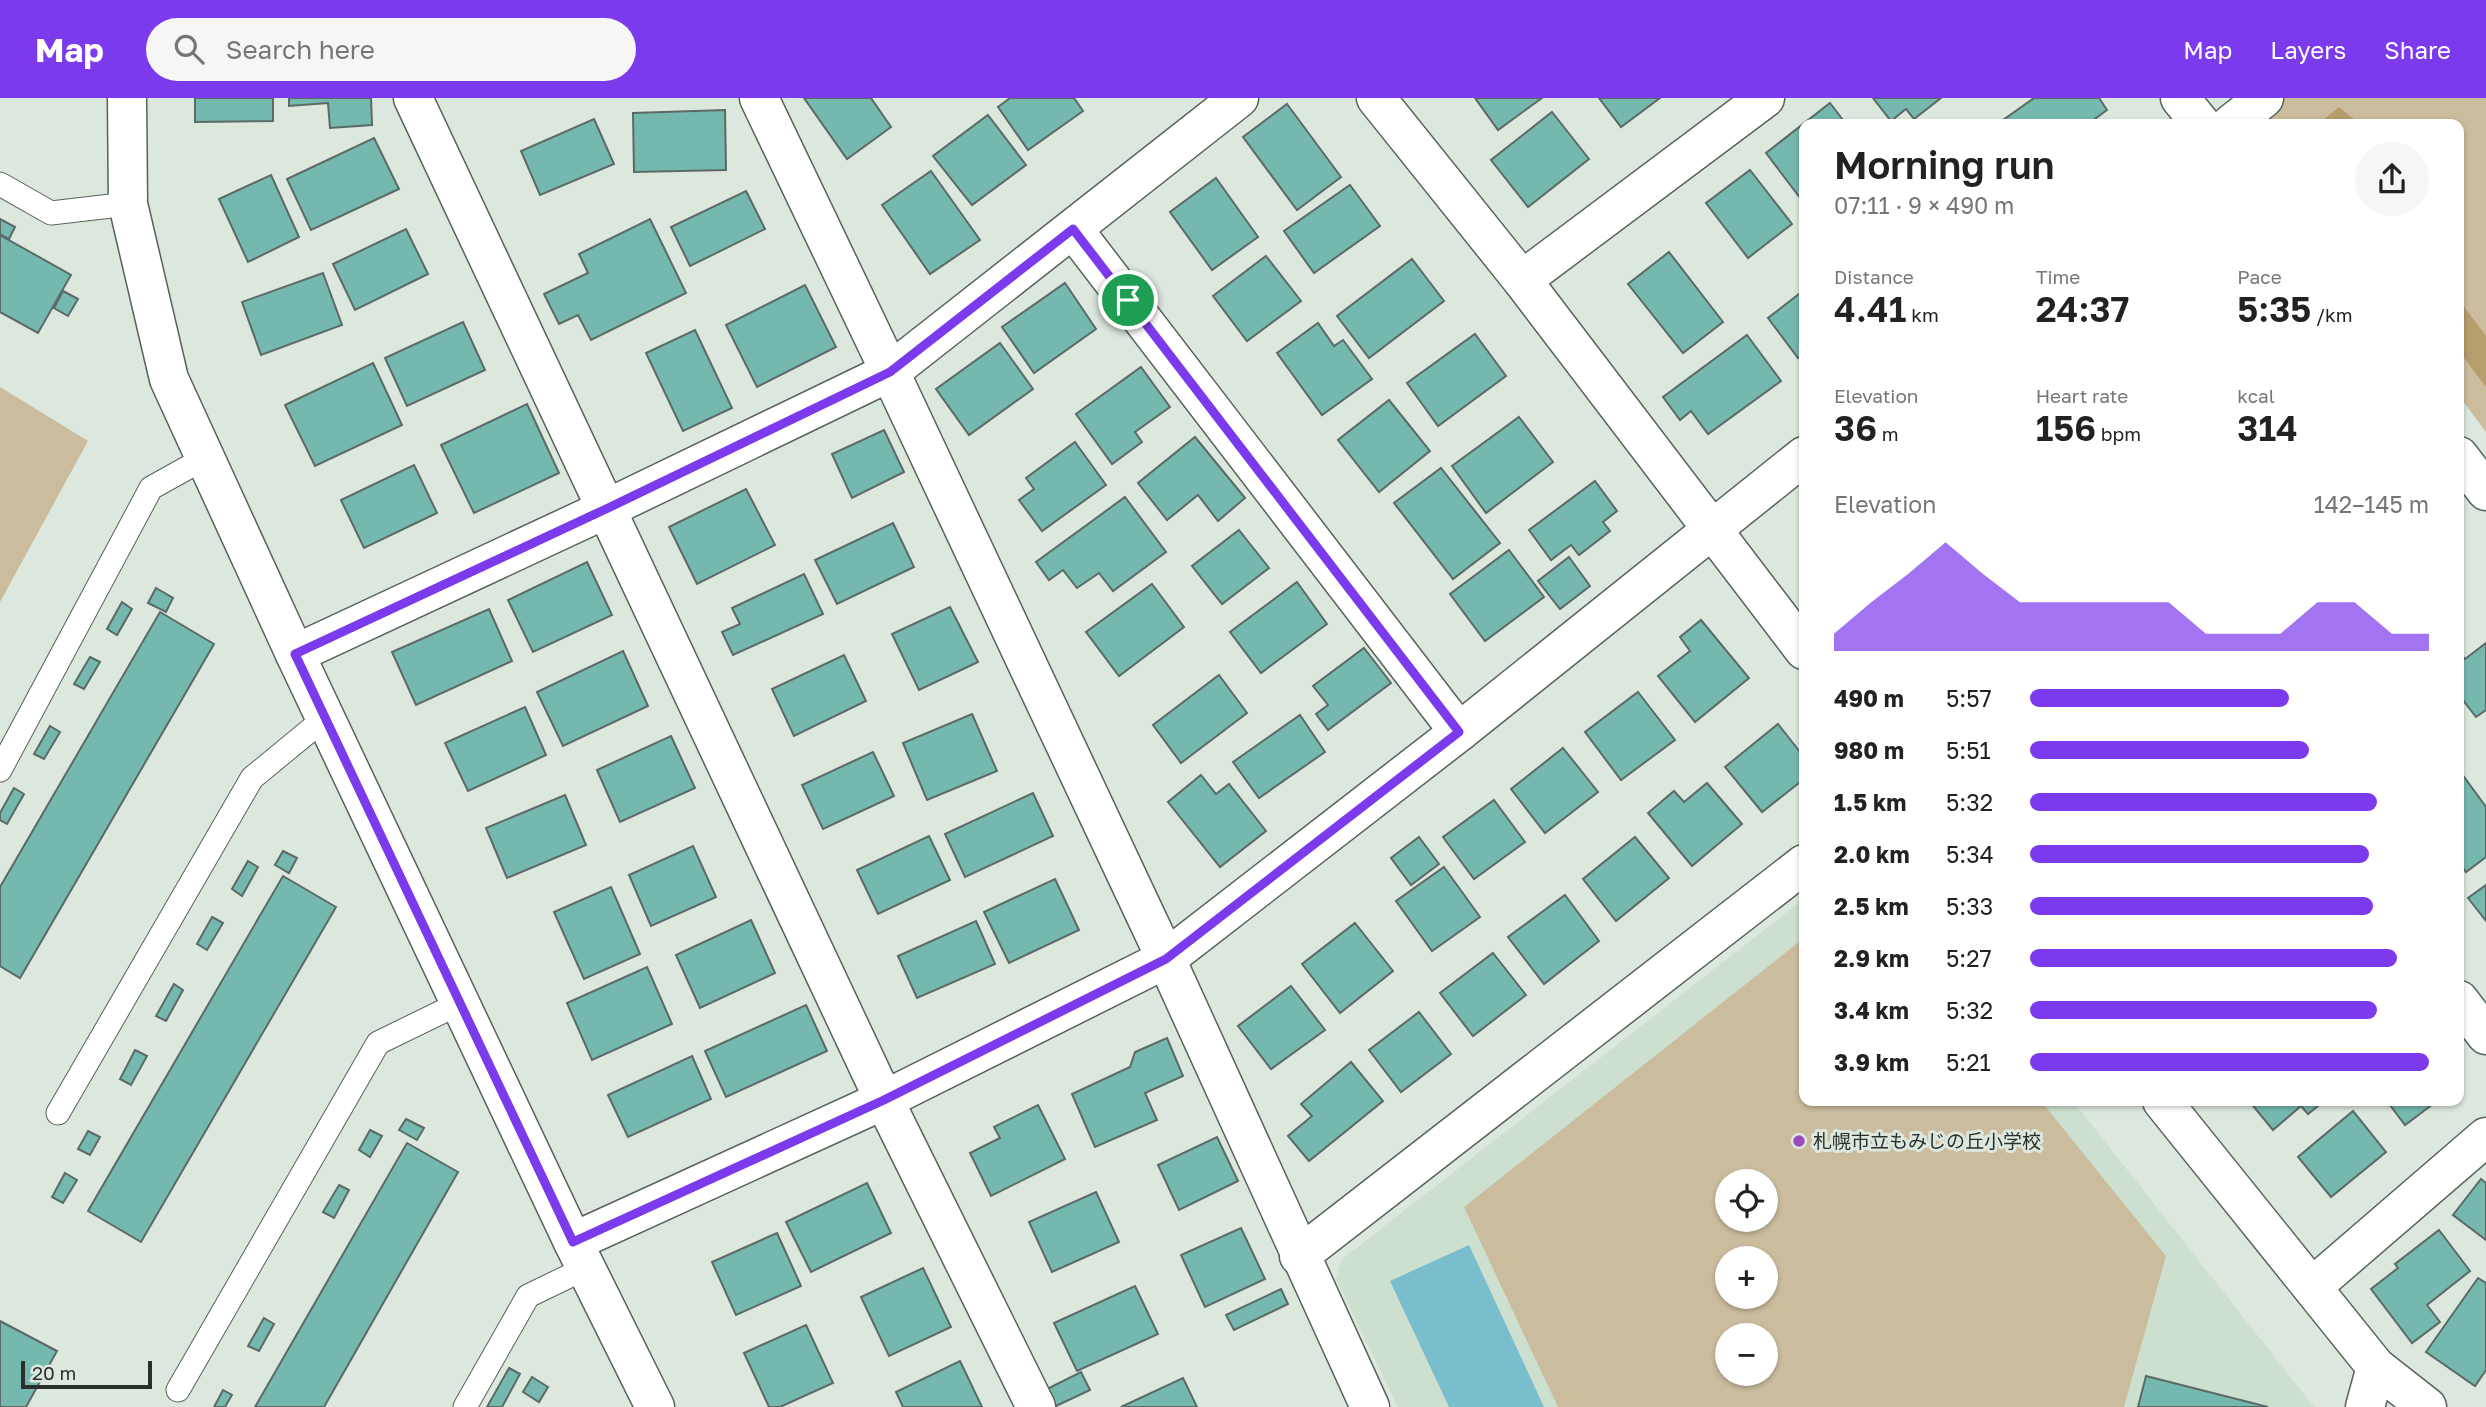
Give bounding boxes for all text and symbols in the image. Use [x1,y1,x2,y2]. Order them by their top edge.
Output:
search box [146,18,636,81]
text: Map [35,30,104,69]
icon: search [170,30,208,68]
text: Search here [226,34,375,65]
text: Map [2183,35,2232,64]
text: Layers [2270,35,2346,64]
text: Share [2384,35,2451,64]
text: Morning run [1834,142,2055,187]
button: share [2355,142,2429,216]
text: 07:11 · 9 × 490 m [1834,191,2014,219]
text: Distance [1834,265,1914,288]
text: Time [2036,265,2080,288]
text: Pace [2237,265,2282,288]
pin [1098,270,1158,330]
icon: arrive [1109,281,1147,319]
text: 4.41 [1834,288,1906,330]
text: 24:37 [2036,288,2130,330]
text: 5:35 [2237,288,2311,330]
text: km [1906,303,1939,326]
text: /km [2311,303,2353,326]
text: Elevation [1834,384,1919,407]
text: Heart rate [2036,384,2128,407]
text: kcal [2237,384,2275,407]
text: 36 [1834,407,1877,449]
text: 156 [2036,407,2096,449]
text: 314 [2237,407,2298,449]
text: m [1877,422,1899,445]
text: bpm [2096,422,2141,445]
text: Elevation [1834,490,1936,518]
text: 142–145 m [2314,490,2429,518]
text: 490 m [1834,684,1904,712]
text: 5:57 [1946,684,1992,712]
text: 980 m [1834,736,1904,764]
text: 5:51 [1946,736,1991,764]
text: 1.5 km [1834,788,1906,816]
text: 5:32 [1946,788,1993,816]
text: 2.0 km [1834,840,1910,868]
text: 5:34 [1946,840,1994,868]
text: 2.5 km [1834,892,1909,920]
text: 5:33 [1946,892,1993,920]
text: 2.9 km [1834,944,1909,972]
text: 5:27 [1946,944,1992,972]
text: 3.4 km [1834,996,1909,1024]
text: 5:32 [1946,996,1993,1024]
text: 3.9 km [1834,1048,1909,1076]
text: 5:21 [1946,1048,1991,1076]
place label: 札幌市立もみじの丘小学校 [1813,1129,2041,1152]
marker: 札幌市立もみじの丘小学校 [1791,1133,1807,1149]
map controls [1715,1169,1778,1386]
button: locate [1715,1169,1778,1232]
button: + [1715,1246,1778,1309]
button: − [1715,1323,1778,1386]
scale bar [21,1358,152,1390]
text: 20 m [32,1361,76,1384]

